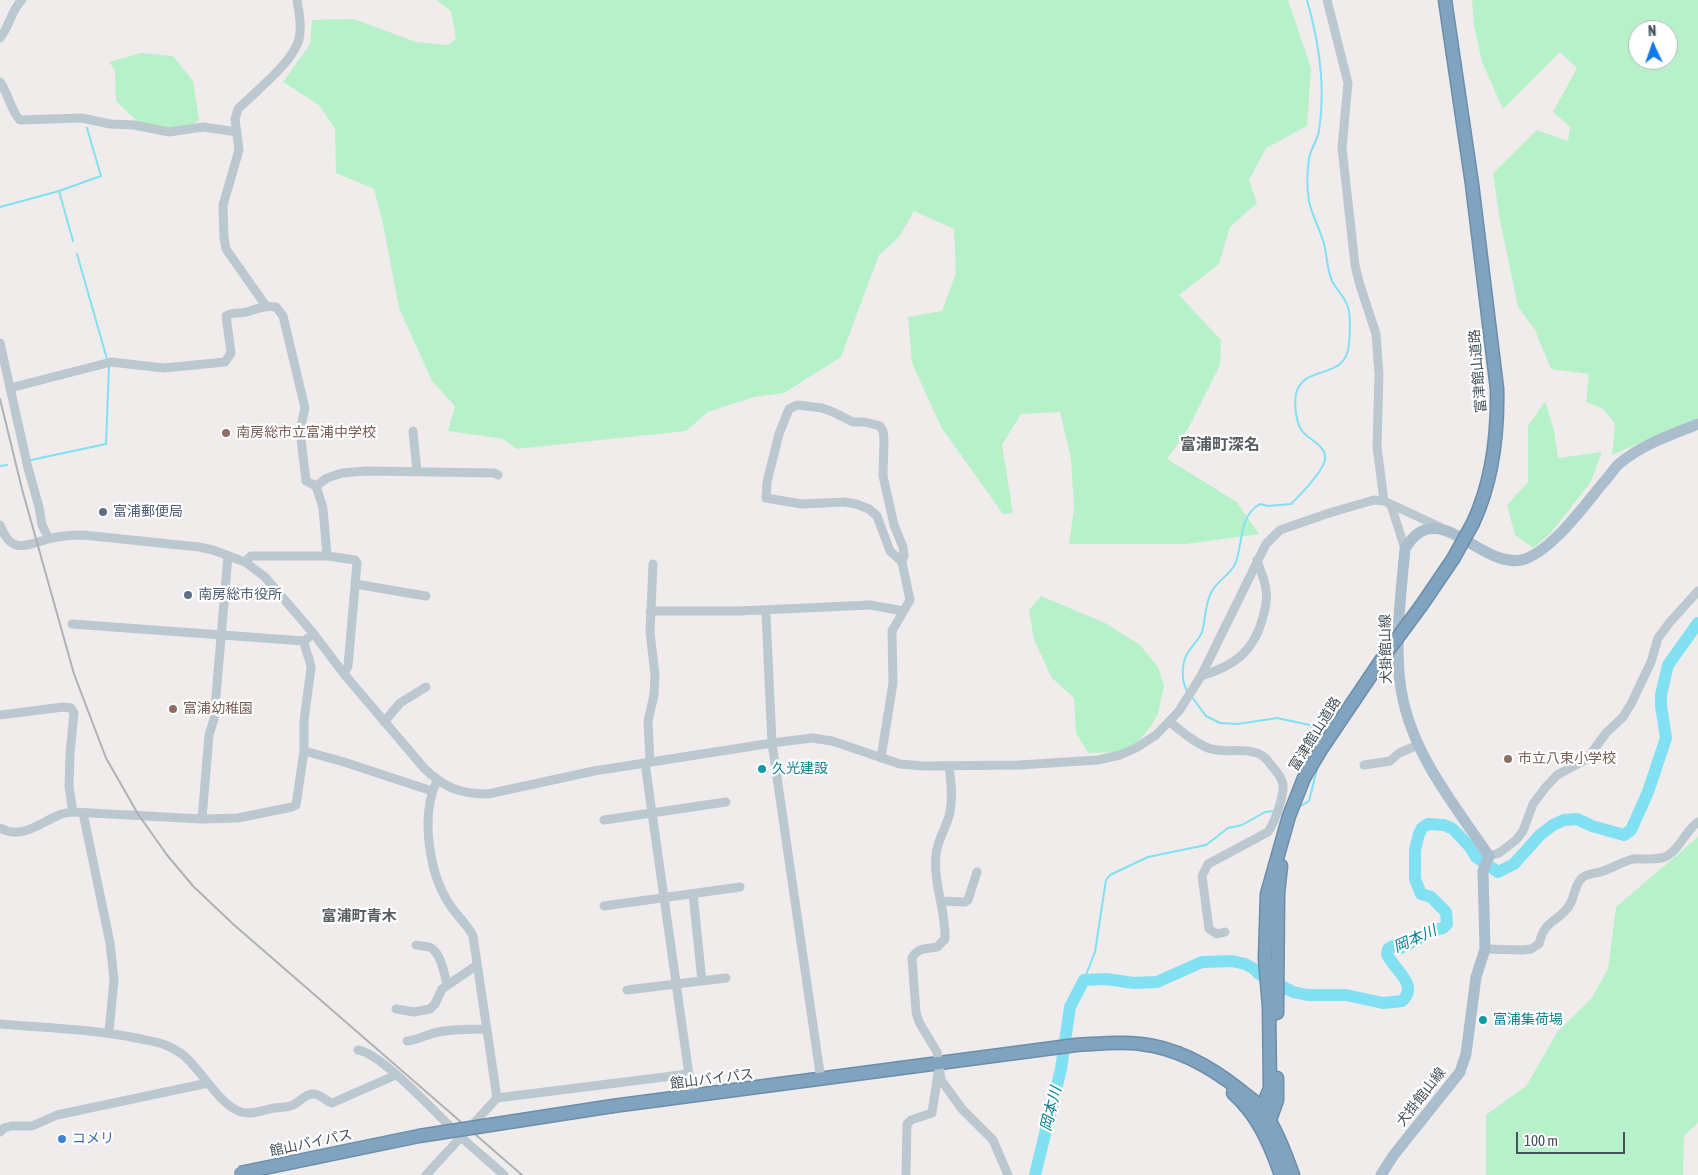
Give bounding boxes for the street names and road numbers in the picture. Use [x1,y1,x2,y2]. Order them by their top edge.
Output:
street label: 富津館山道路 [1466,328,1490,414]
street label: 犬掛館山線 [1377,614,1395,684]
street label: 富津館山道路 [1286,694,1344,774]
street label: 犬掛館山線 [1393,1064,1449,1130]
street label: 館山バイパス [669,1066,755,1092]
street label: 館山バイパス [268,1126,354,1160]

